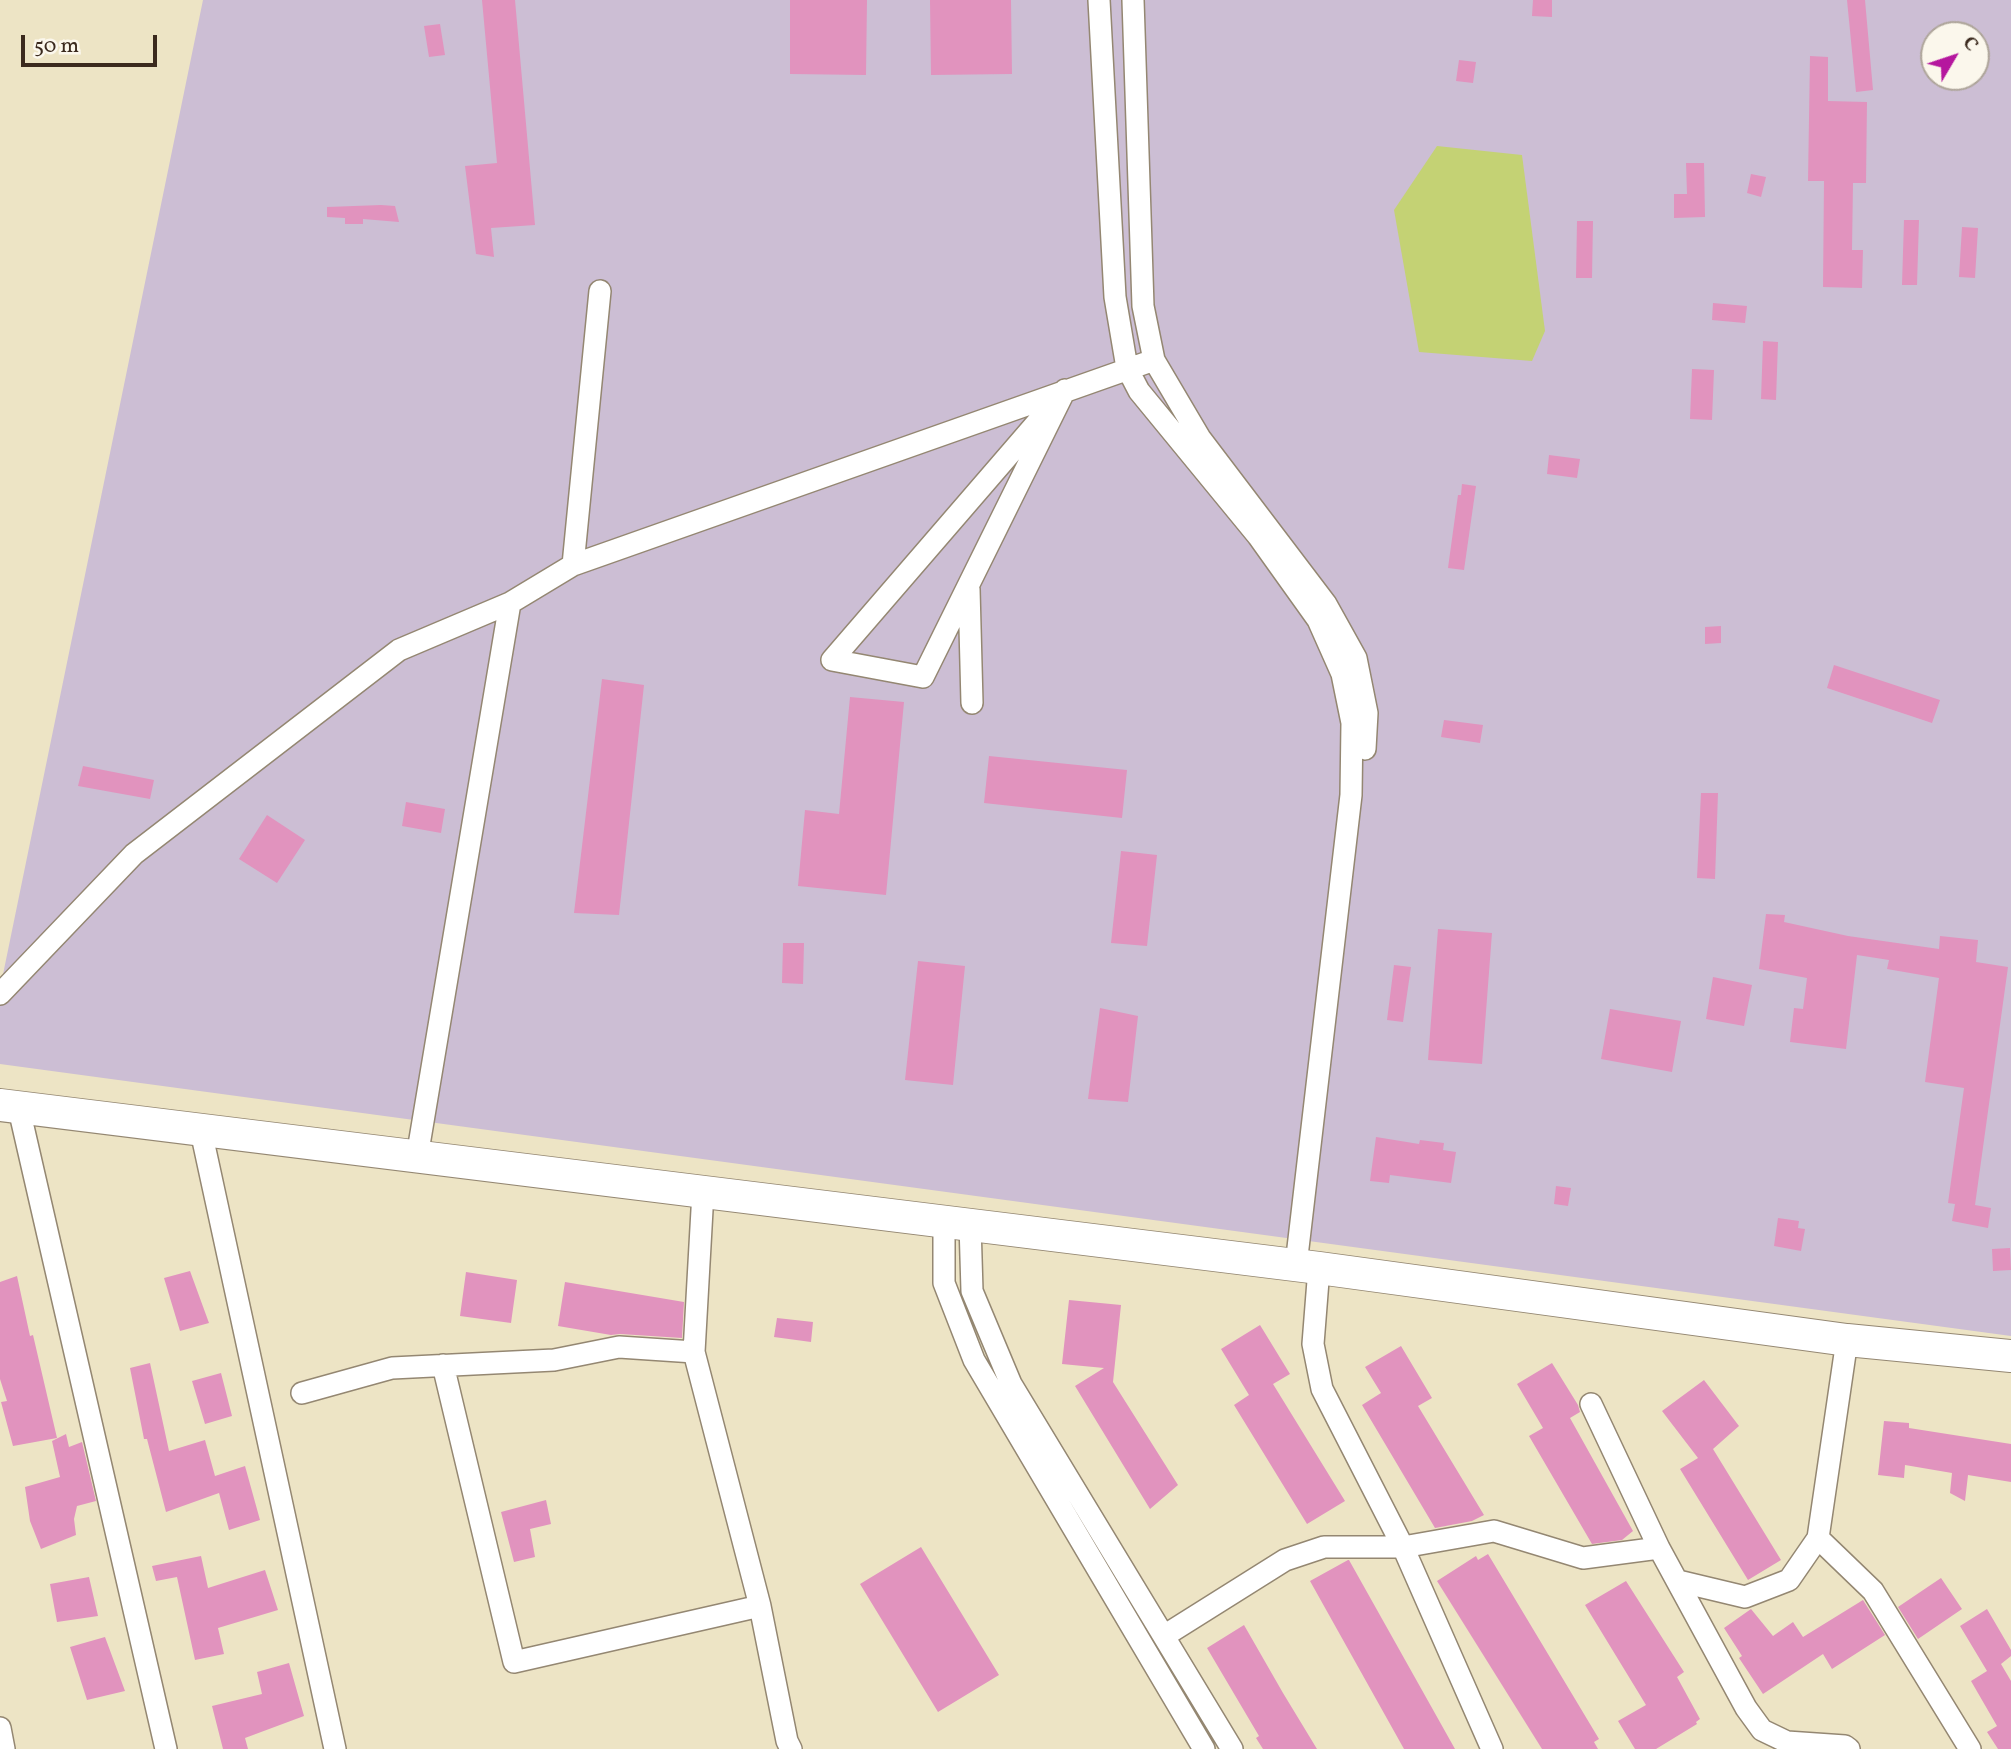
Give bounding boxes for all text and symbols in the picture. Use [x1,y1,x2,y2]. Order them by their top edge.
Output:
scale bar [24,21,161,65]
north arrow [1920,21,1990,91]
text: С [1956,31,1984,57]
text: 50 m [34,32,79,61]

